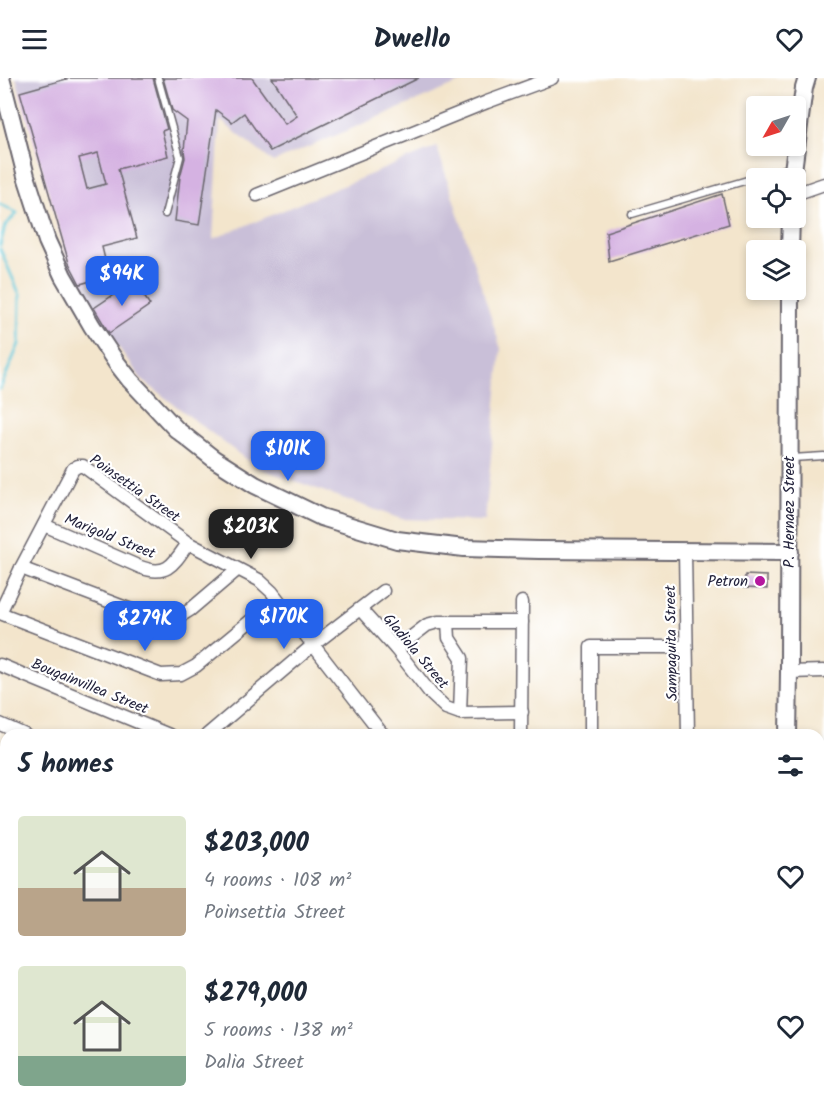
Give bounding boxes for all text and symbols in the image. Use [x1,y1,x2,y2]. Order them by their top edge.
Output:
text: Dwello [373,18,451,61]
icon: menu [18,23,51,56]
icon: heart [773,23,806,56]
north arrow [746,96,806,156]
map controls [746,96,806,300]
button: locate [746,168,806,228]
button: layers [746,240,806,300]
pin: $94K [86,256,158,307]
text: $94K [100,259,144,291]
pin: $101K [246,431,330,482]
text: $101K [265,434,311,466]
street label: Poinsettia Street [84,449,185,529]
street label: P. Hernaez Street [778,456,802,568]
street label: Marigold Street [60,508,159,566]
pin: $203K [209,509,293,560]
text: $203K [223,512,279,544]
place label: Petron [708,570,748,594]
marker: Petron [753,574,767,588]
street label: Sampaguita Street [659,585,685,701]
pin: $170K [242,599,326,650]
pin: $279K [103,601,187,652]
text: $170K [259,602,309,634]
text: $279K [117,604,173,636]
street label: Gladiola Street [376,608,454,695]
street label: Bougainvillea Street [27,653,152,721]
text: 5 homes [18,744,114,786]
icon: filters [774,749,807,782]
text: $203,000 [204,823,309,865]
icon: home [66,840,138,912]
icon: heart [774,860,807,893]
text: 4 rooms · 108 m² [204,865,351,897]
text: Poinsettia Street [204,897,345,929]
text: $279,000 [204,973,307,1015]
icon: home [66,990,138,1062]
icon: heart [774,1010,807,1043]
text: 5 rooms · 138 m² [204,1015,353,1047]
text: Dalia Street [204,1047,304,1079]

